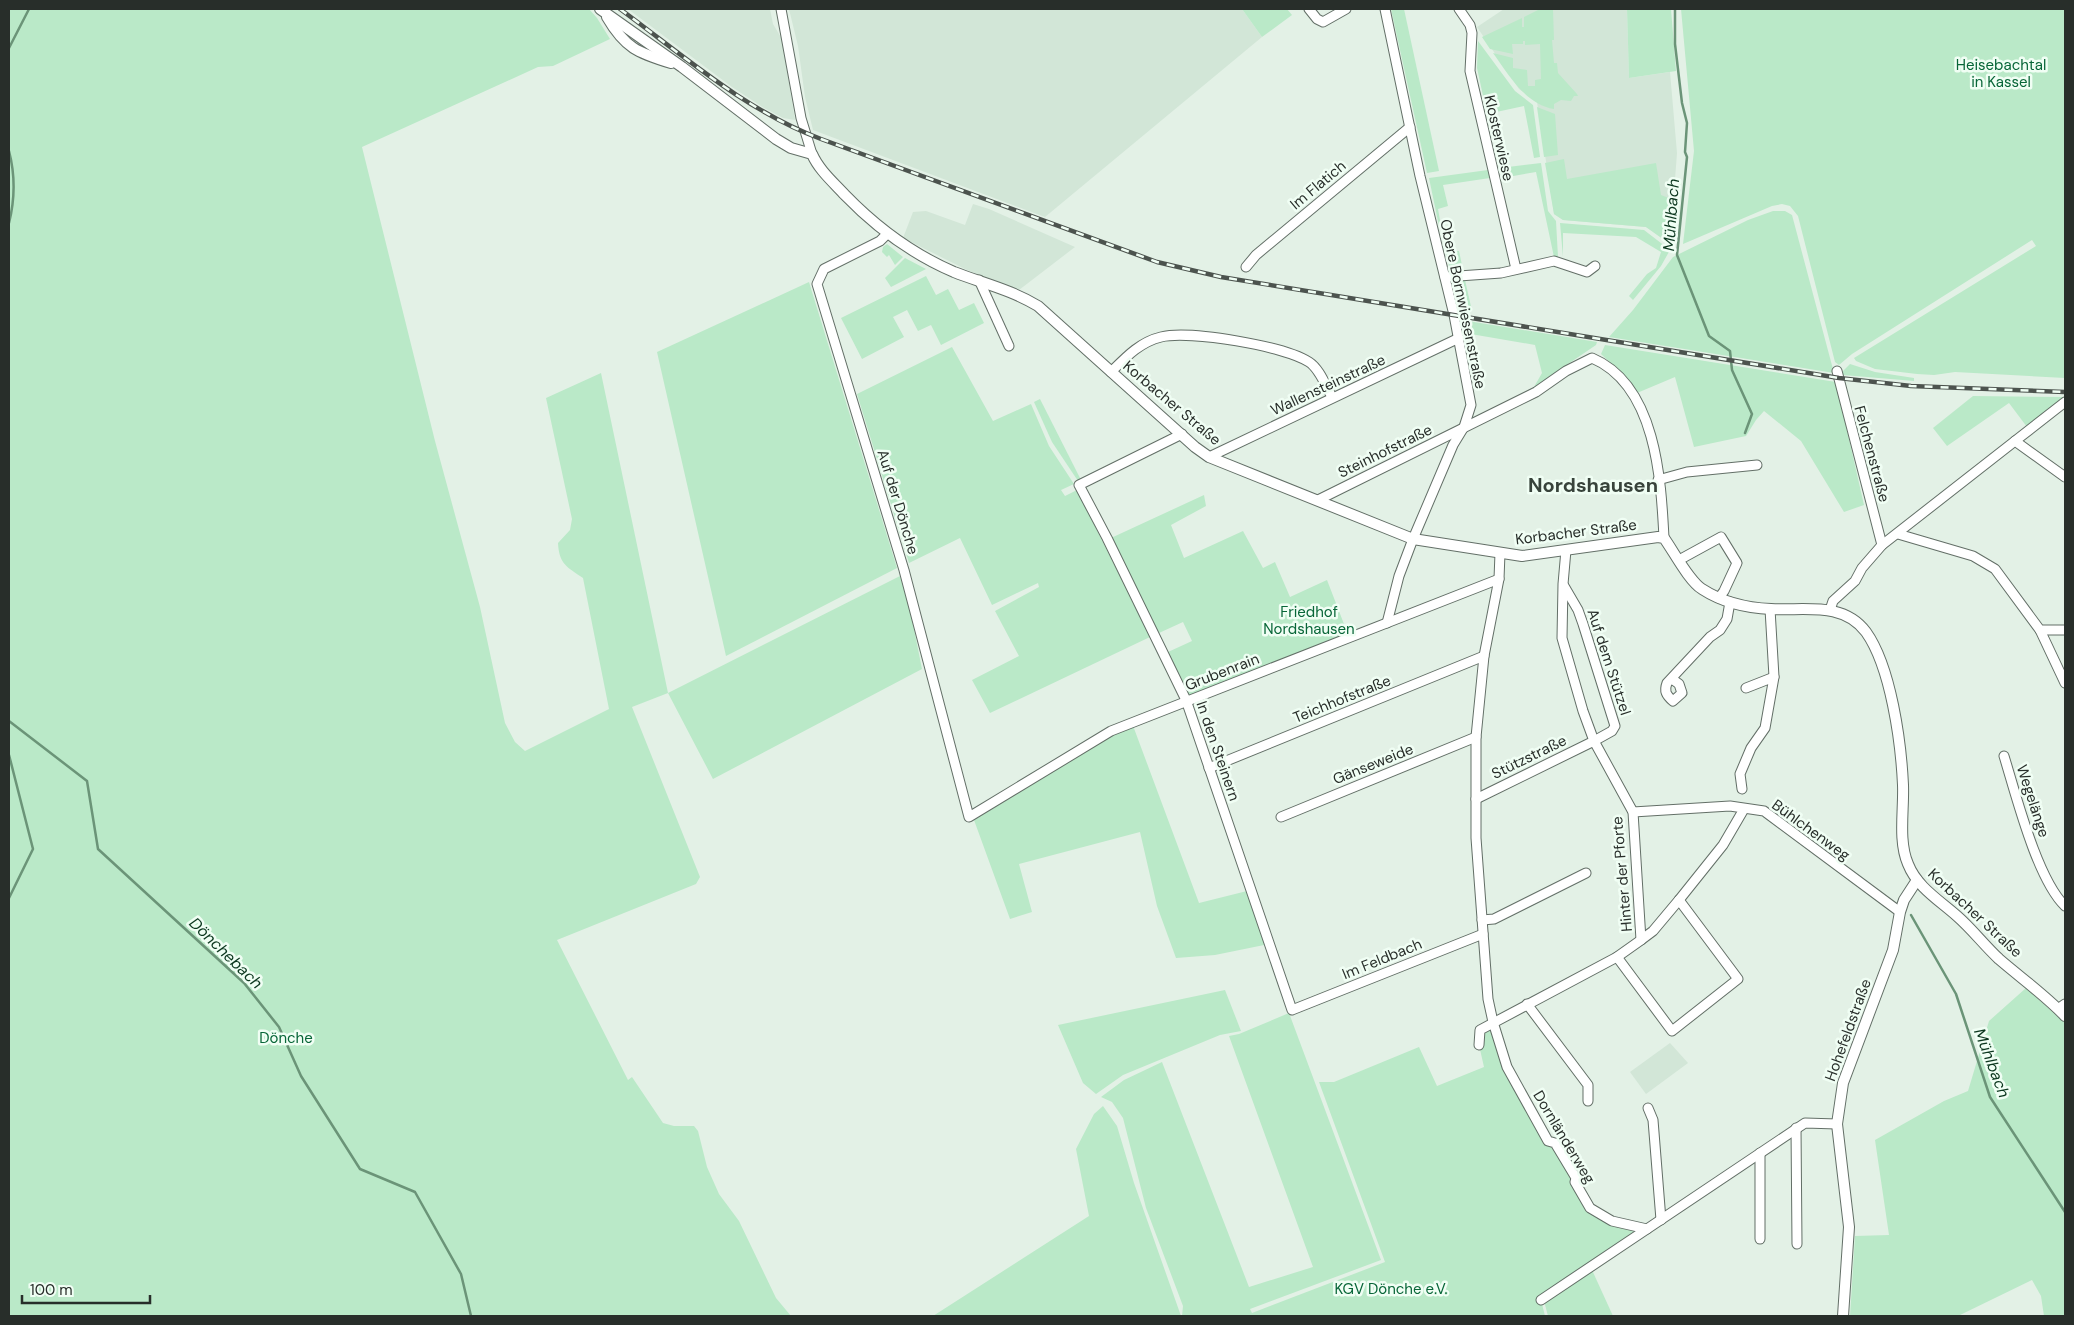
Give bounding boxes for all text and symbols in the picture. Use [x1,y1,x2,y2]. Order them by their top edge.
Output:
park label: Heisebachtal in Kassel [1956,55,2046,92]
street label: Klosterwiese [1479,93,1519,183]
street label: Im Flatich [1286,156,1350,214]
water label: Mühlbach [1658,178,1684,252]
street label: Obere Bornwiesenstraße [1435,217,1491,391]
street label: Wallensteinstraße [1267,350,1389,420]
street label: Korbacher Straße [1119,356,1225,450]
street label: Felchenstraße [1850,404,1894,504]
street label: Steinhofstraße [1335,420,1435,482]
street label: Auf der Dönche [873,447,923,557]
district label: Nordshausen [1528,472,1658,498]
street label: Korbacher Straße [1514,515,1638,549]
park label: Friedhof Nordshausen [1263,602,1355,639]
street label: Auf dem Stützel [1582,606,1636,718]
street label: Grubenrain [1182,649,1262,695]
street label: Teichhofstraße [1290,670,1394,728]
street label: In den Steinern [1192,698,1244,804]
street label: Stützstraße [1488,730,1570,784]
street label: Gänseweide [1330,739,1416,789]
street label: Wegelänge [2012,762,2054,840]
street label: Bühlchenweg [1768,795,1854,865]
street label: Hinter der Pforte [1607,815,1637,933]
street label: Korbacher Straße [1924,864,2026,962]
water label: Dönchebach [185,913,267,993]
street label: Im Feldbach [1339,934,1425,984]
street label: Hohefeldstraße [1820,976,1876,1084]
water label: Mühlbach [1969,1025,2015,1101]
park label: Dönche [259,1028,313,1048]
street label: Dornländerweg [1528,1087,1600,1187]
scale bar [22,1272,150,1304]
park label: KGV Dönche e.V. [1334,1279,1448,1299]
text: 100 m [30,1280,73,1300]

